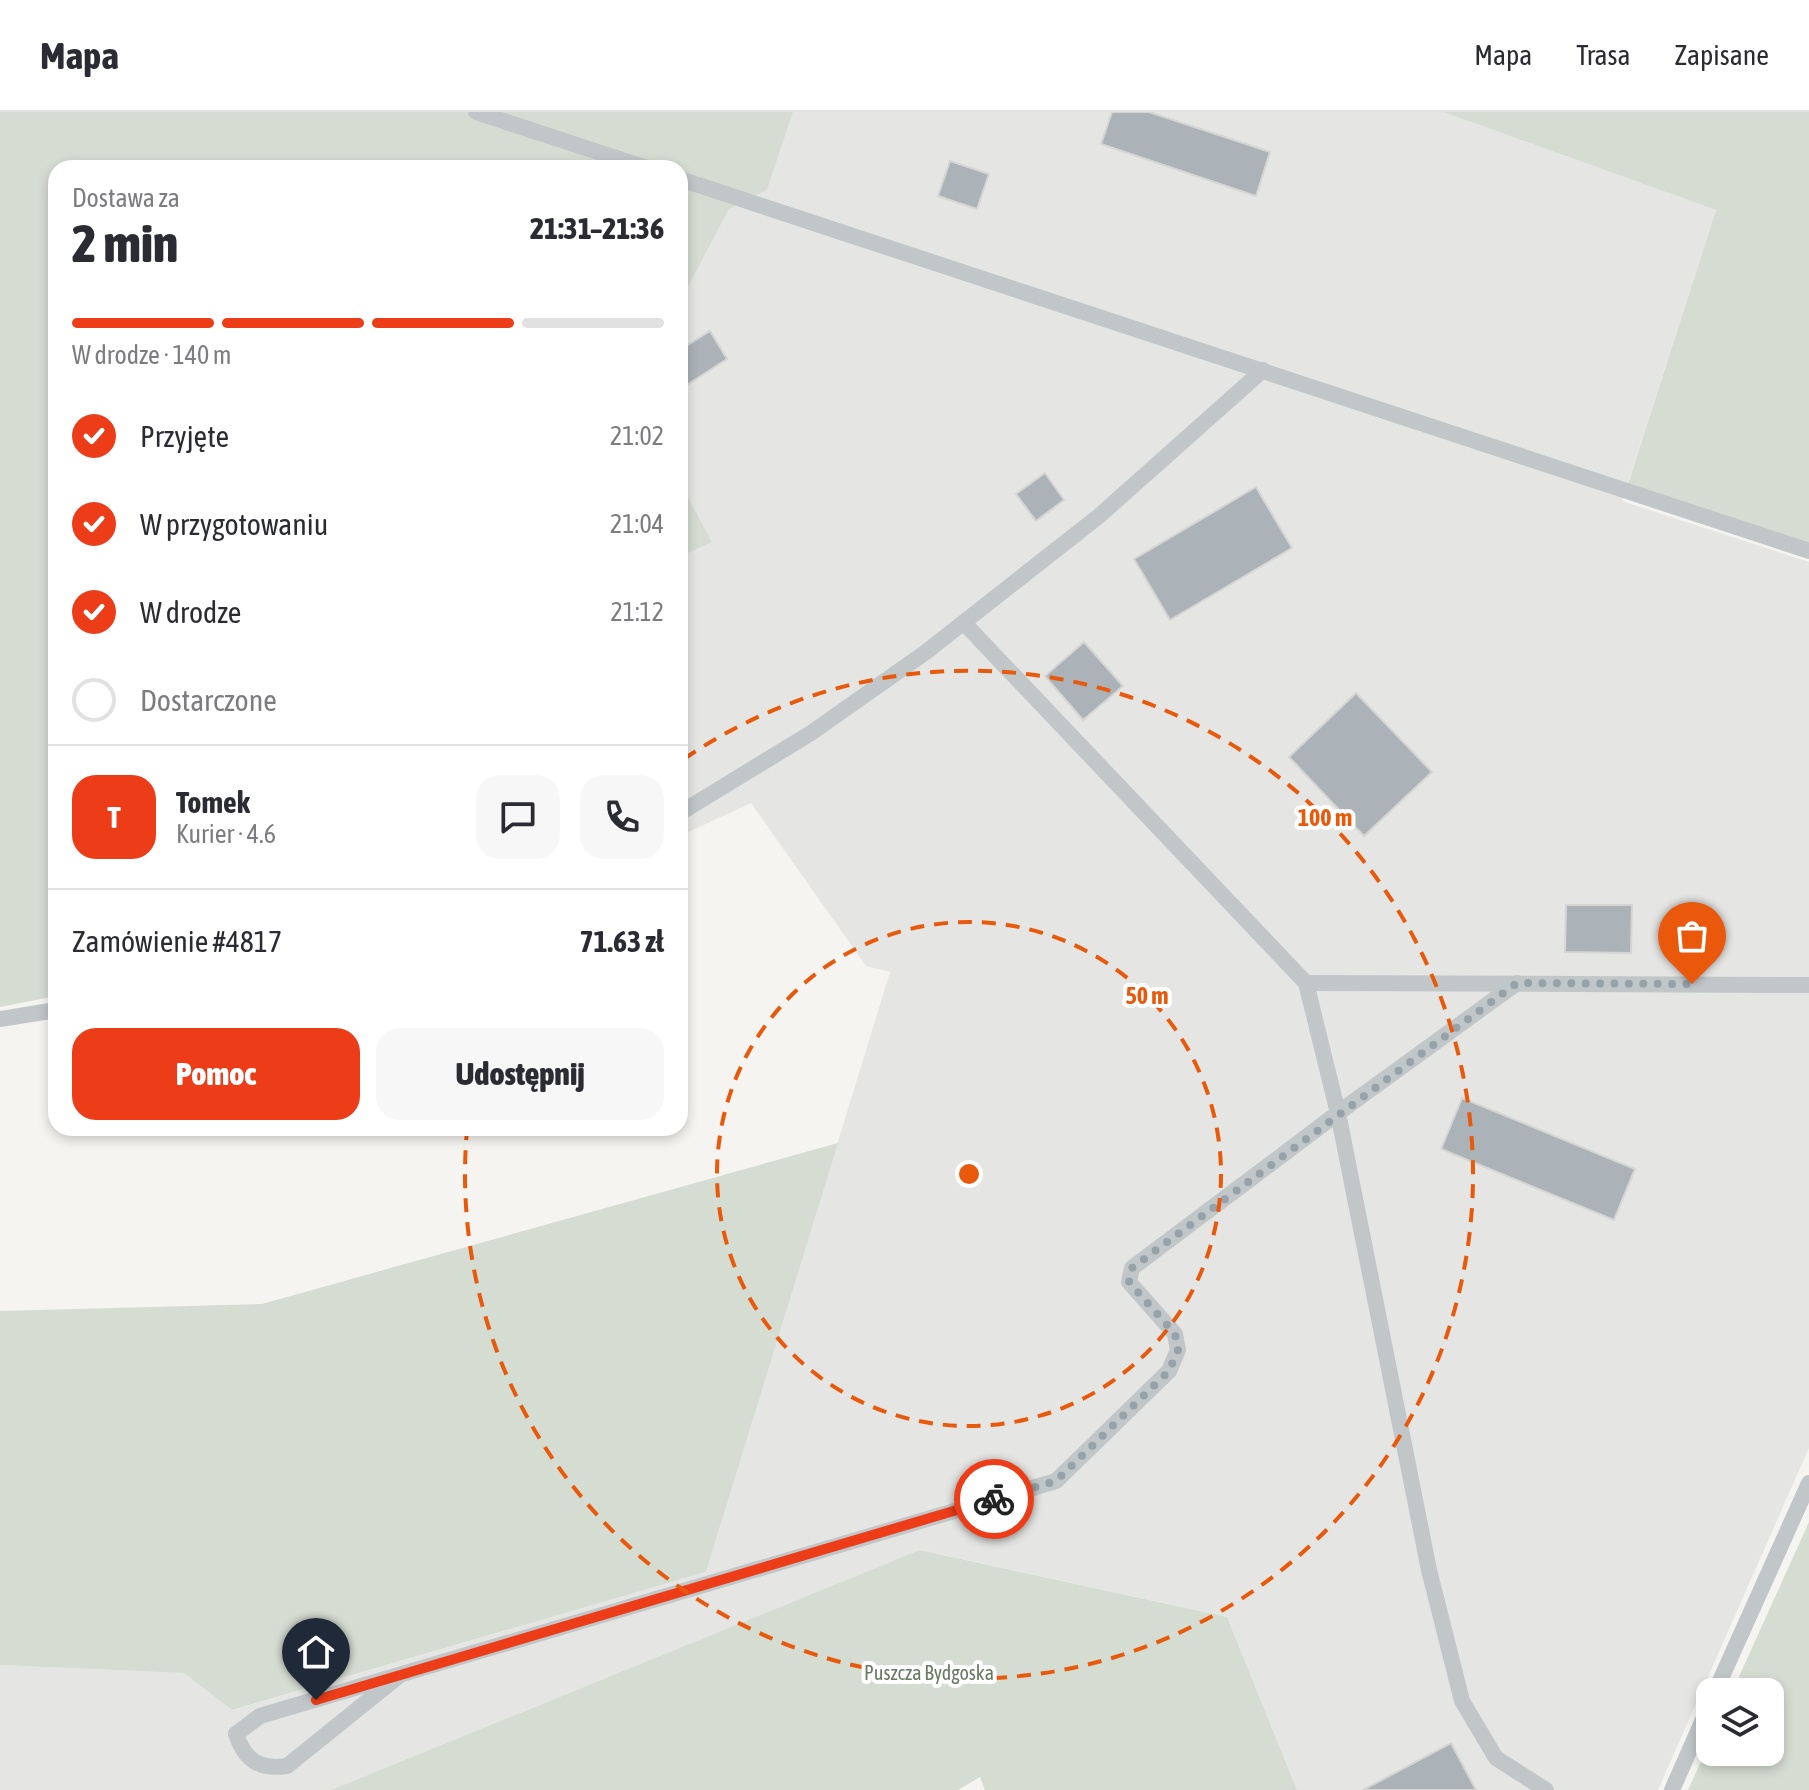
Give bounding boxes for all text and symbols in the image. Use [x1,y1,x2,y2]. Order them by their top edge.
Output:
text: Mapa [40,34,119,77]
text: Mapa [1474,39,1532,71]
text: Trasa [1576,39,1630,71]
text: Zapisane [1674,39,1769,71]
text: Dostawa za [72,183,180,213]
text: 21:31–21:36 [530,211,664,245]
text: 2 min [72,213,178,273]
text: W drodze · 140 m [72,340,231,370]
icon: check [72,414,116,458]
text: Przyjęte [140,419,229,453]
text: 21:02 [610,421,664,451]
icon: check [72,502,116,546]
text: W przygotowaniu [140,507,328,541]
text: 21:04 [610,509,664,539]
icon: check [72,590,116,634]
text: W drodze [140,595,241,629]
text: 21:12 [610,597,664,627]
text: Dostarczone [140,683,277,717]
button: chat [476,775,560,859]
button: phone [580,775,664,859]
text: Tomek [176,785,250,819]
text: T [107,800,121,834]
text: 100 m [1298,804,1352,831]
text: Kurier · 4.6 [176,819,276,849]
pin [1658,902,1726,984]
icon: bag [1670,914,1714,958]
text: Zamówienie #4817 [72,924,282,958]
text: 71.63 zł [579,924,664,958]
text: 50 m [1125,982,1169,1009]
button: Pomoc [72,1028,360,1120]
button: Udostępnij [376,1028,664,1120]
centre of rings [955,1160,983,1188]
courier [954,1459,1034,1539]
icon: bike [972,1477,1016,1521]
pin [282,1618,350,1700]
icon: home [294,1630,338,1674]
park label: Puszcza Bydgoska [864,1661,994,1684]
map controls [1696,1678,1784,1766]
button: layers [1696,1678,1784,1766]

